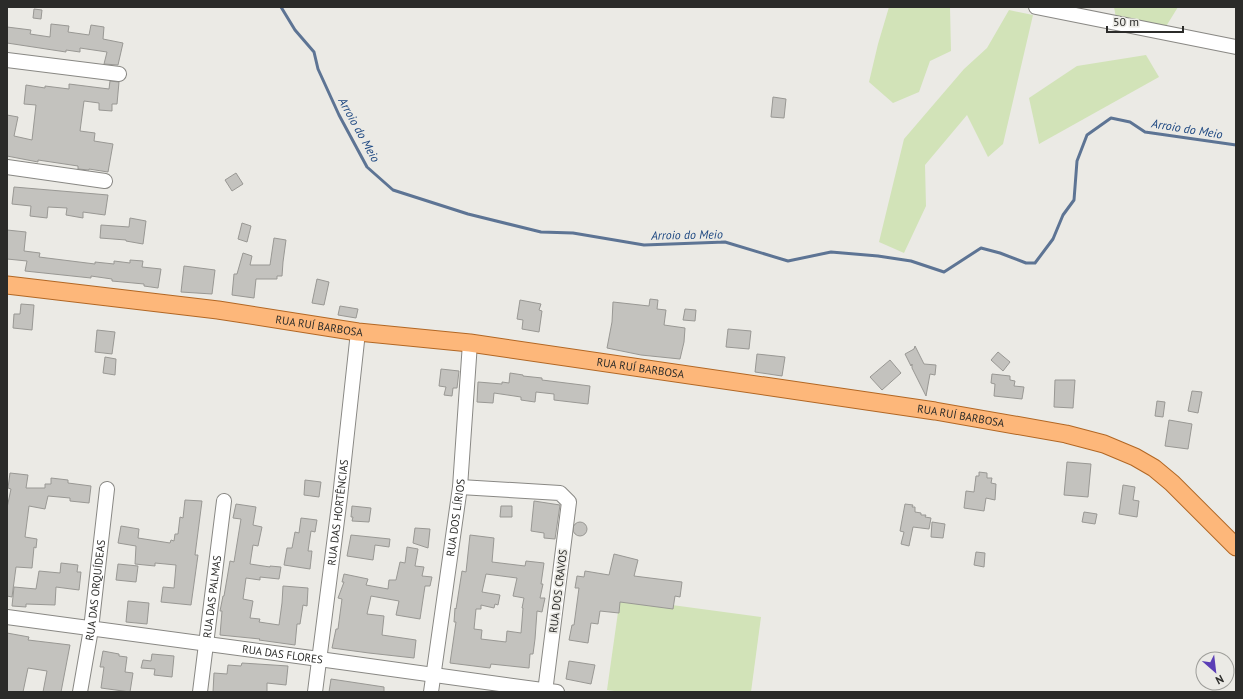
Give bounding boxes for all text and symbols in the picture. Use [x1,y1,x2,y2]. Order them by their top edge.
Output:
scale bar [1107,8,1183,34]
text: 50 m [1113,14,1139,29]
water label: Arroio do Meio [335,94,383,165]
water label: Arroio do Meio [1149,115,1224,142]
water label: Arroio do Meio [650,226,723,243]
street label: RUA RUÍ BARBOSA [275,312,364,340]
street label: RUA RUÍ BARBOSA [596,355,686,381]
street label: RUA RUÍ BARBOSA [916,402,1006,430]
street label: RUA DAS HORTÊNCIAS [324,459,351,566]
street label: RUA DOS LÍRIOS [443,478,468,557]
street label: RUA DAS ORQUÍDEAS [82,539,108,642]
street label: RUA DOS CRAVOS [546,548,570,634]
street label: RUA DAS PALMAS [200,554,224,639]
street label: RUA DAS FLORES [241,642,324,666]
north arrow [1195,651,1235,691]
text: N [1213,672,1226,688]

